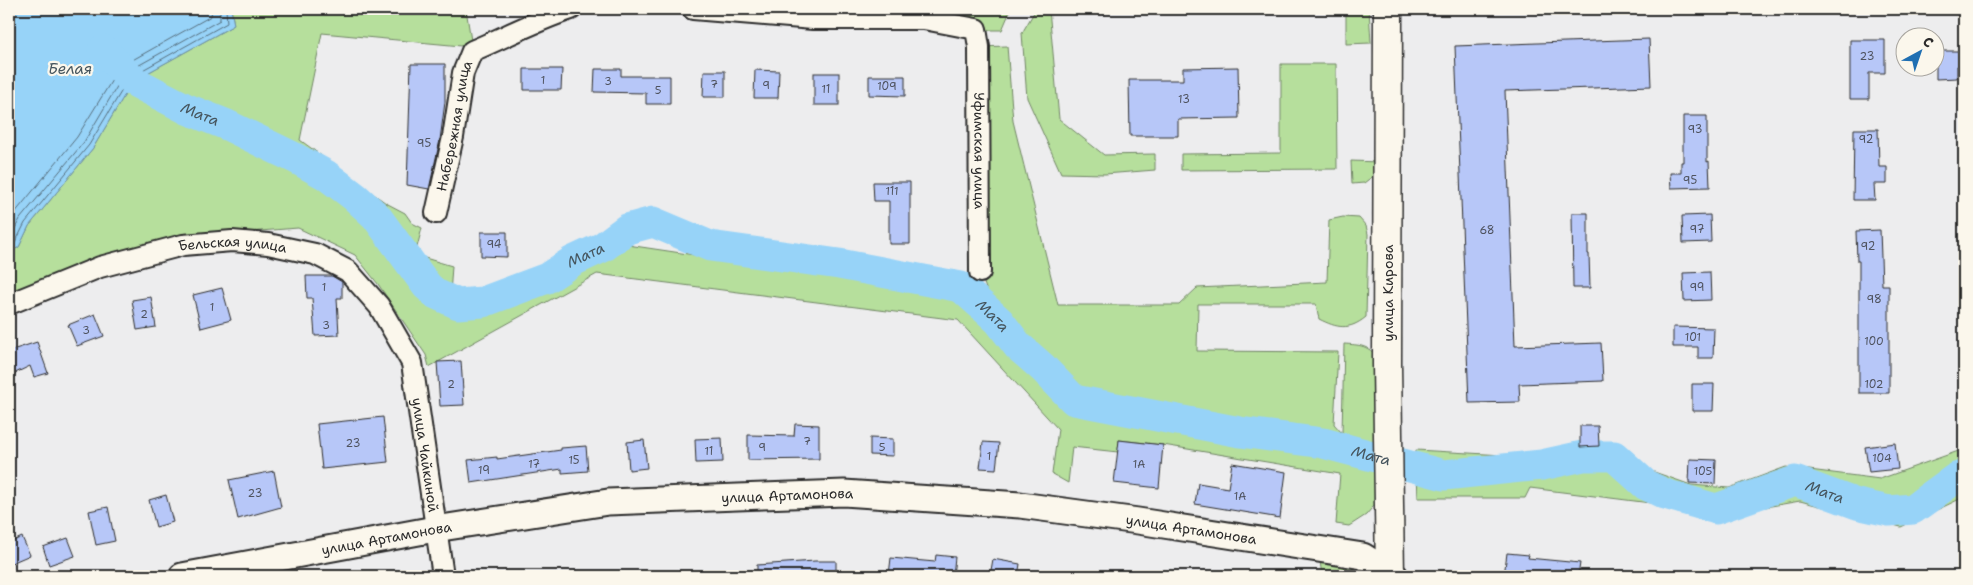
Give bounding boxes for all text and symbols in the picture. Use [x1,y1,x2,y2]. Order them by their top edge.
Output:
north arrow [1896,28,1946,78]
text: С [1919,32,1937,52]
house number: 23 [1860,49,1874,64]
street label: Набережная улица [432,57,476,193]
water label: Белая [48,59,92,79]
house number: 1 [541,73,545,88]
house number: 3 [604,74,612,89]
house number: 7 [710,77,718,92]
house number: 9 [762,78,770,93]
house number: 109 [877,79,897,94]
house number: 11 [822,82,830,97]
house number: 5 [655,83,662,98]
street label: Уфимская улица [970,92,989,210]
house number: 13 [1178,92,1190,107]
water label: Мата [178,98,222,131]
house number: 93 [1688,122,1702,137]
house number: 92 [1859,132,1873,147]
house number: 95 [417,136,431,151]
house number: 95 [1683,173,1697,188]
house number: 111 [885,184,899,199]
house number: 97 [1690,222,1705,237]
house number: 68 [1480,223,1494,238]
street label: Бельская улица [176,232,289,257]
house number: 94 [487,237,502,252]
water label: Мата [563,238,608,273]
house number: 92 [1861,239,1875,254]
street label: улица Кирова [1379,244,1397,342]
house number: 1 [322,280,326,295]
house number: 99 [1690,280,1704,295]
house number: 98 [1866,292,1882,307]
water label: Мата [971,295,1014,336]
house number: 1 [210,300,214,315]
house number: 2 [140,307,148,322]
house number: 3 [322,318,330,333]
house number: 3 [82,323,90,338]
house number: 101 [1685,330,1701,345]
house number: 100 [1864,334,1884,349]
house number: 2 [447,377,455,392]
house number: 102 [1864,377,1884,392]
street label: улица Чайкиной [408,396,443,513]
house number: 7 [803,434,811,449]
house number: 23 [346,436,360,451]
house number: 9 [758,440,766,455]
house number: 5 [879,440,886,455]
water label: Мата [1349,441,1393,470]
house number: 11 [705,444,713,459]
house number: 1 [987,449,991,464]
house number: 104 [1872,451,1892,466]
house number: 15 [568,453,580,468]
house number: 17 [528,457,540,472]
house number: 1А [1133,457,1145,472]
house number: 19 [478,463,490,478]
house number: 105 [1694,464,1713,479]
water label: Мата [1803,476,1847,508]
street label: улица Артамонова [721,484,854,507]
house number: 23 [248,486,262,501]
house number: 1А [1234,489,1246,504]
street label: улица Артамонова [1125,510,1258,548]
street label: улица Артамонова [320,517,453,559]

